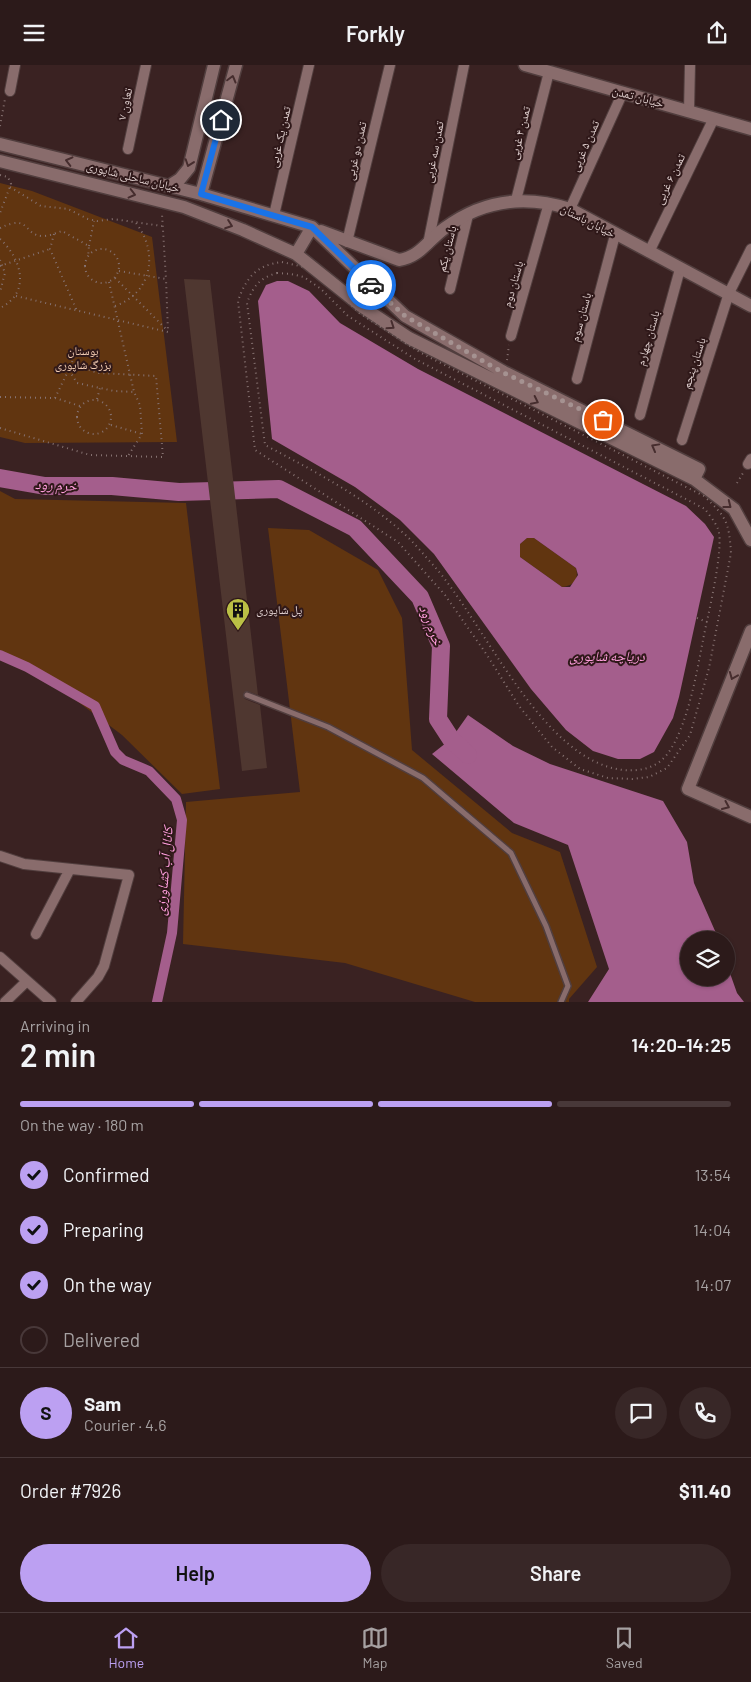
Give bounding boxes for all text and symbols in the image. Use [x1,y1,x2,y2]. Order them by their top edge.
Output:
icon: menu [20,19,48,47]
icon: share [703,19,731,47]
text: Forkly [346,20,405,46]
one-way arrow [226,74,237,83]
street label: خیابان تمدن [611,82,666,111]
street label: تعاون ۷ [114,86,135,121]
pin [200,99,242,141]
street label: تمدن یک غربی [265,104,294,169]
street label: تمدن ۴ غربی [506,104,534,161]
icon: home [207,106,235,134]
street label: تمدن ۵ غربی [567,117,603,174]
street label: تمدن سه غربی [420,119,447,184]
street label: تمدن دو غربی [341,120,370,182]
street label: تمدن ۶ غربی [651,151,689,207]
one-way arrow [65,156,74,167]
street label: خیابان ساحلی شاپوری [85,158,182,196]
one-way arrow [185,158,195,167]
one-way arrow [128,188,137,199]
street label: خیابان باستان [558,200,618,241]
one-way arrow [224,218,233,229]
street label: باستان یکم [434,224,460,274]
street label: باستان دوم [499,259,527,309]
courier [346,260,396,310]
icon: car [357,271,385,299]
street label: باستان سوم [567,291,595,343]
street label: باستان چهارم [632,309,664,367]
one-way arrow [385,320,395,329]
street label: باستان پنجم [678,335,710,391]
park label: بوستان بزرگ شاپوری [55,343,111,372]
one-way arrow [530,395,539,405]
pin [582,399,624,441]
icon: bag [589,406,617,434]
one-way arrow [652,443,661,453]
water label: خرم رود [35,475,78,496]
one-way arrow [722,499,732,508]
building icon: پل شاپوری [225,597,251,631]
place label: پل شاپوری [256,602,303,617]
water label: خرم رود [414,602,447,649]
water label: دریاچه شاپوری [569,647,645,665]
one-way arrow [729,672,739,680]
one-way arrow [721,799,730,810]
water label: کانال آب کشاورزی [151,824,177,916]
map controls [680,931,735,986]
button: layers [680,931,735,986]
text: Arriving in [20,1016,90,1035]
text: 14:20–14:25 [631,1033,731,1056]
text: 2 min [20,1035,96,1073]
text: On the way · 180 m [20,1115,144,1134]
icon: check [20,1161,48,1189]
text: Confirmed [63,1163,150,1186]
text: 13:54 [695,1165,731,1184]
icon: check [20,1216,48,1244]
text: Preparing [63,1218,144,1241]
text: 14:04 [693,1220,731,1239]
icon: check [20,1271,48,1299]
text: On the way [63,1273,152,1296]
text: 14:07 [695,1275,731,1294]
text: Delivered [63,1328,140,1351]
button: chat [615,1387,667,1439]
button: phone [679,1387,731,1439]
text: Sam [84,1392,121,1415]
text: S [40,1401,52,1424]
text: Courier · 4.6 [84,1415,167,1434]
text: Order #7926 [20,1479,121,1502]
text: $11.40 [679,1479,731,1502]
button: Help [20,1544,371,1602]
button: Share [381,1544,731,1602]
tab: Home [108,1624,144,1671]
tab: Map [361,1624,389,1671]
tab: Saved [606,1624,643,1671]

